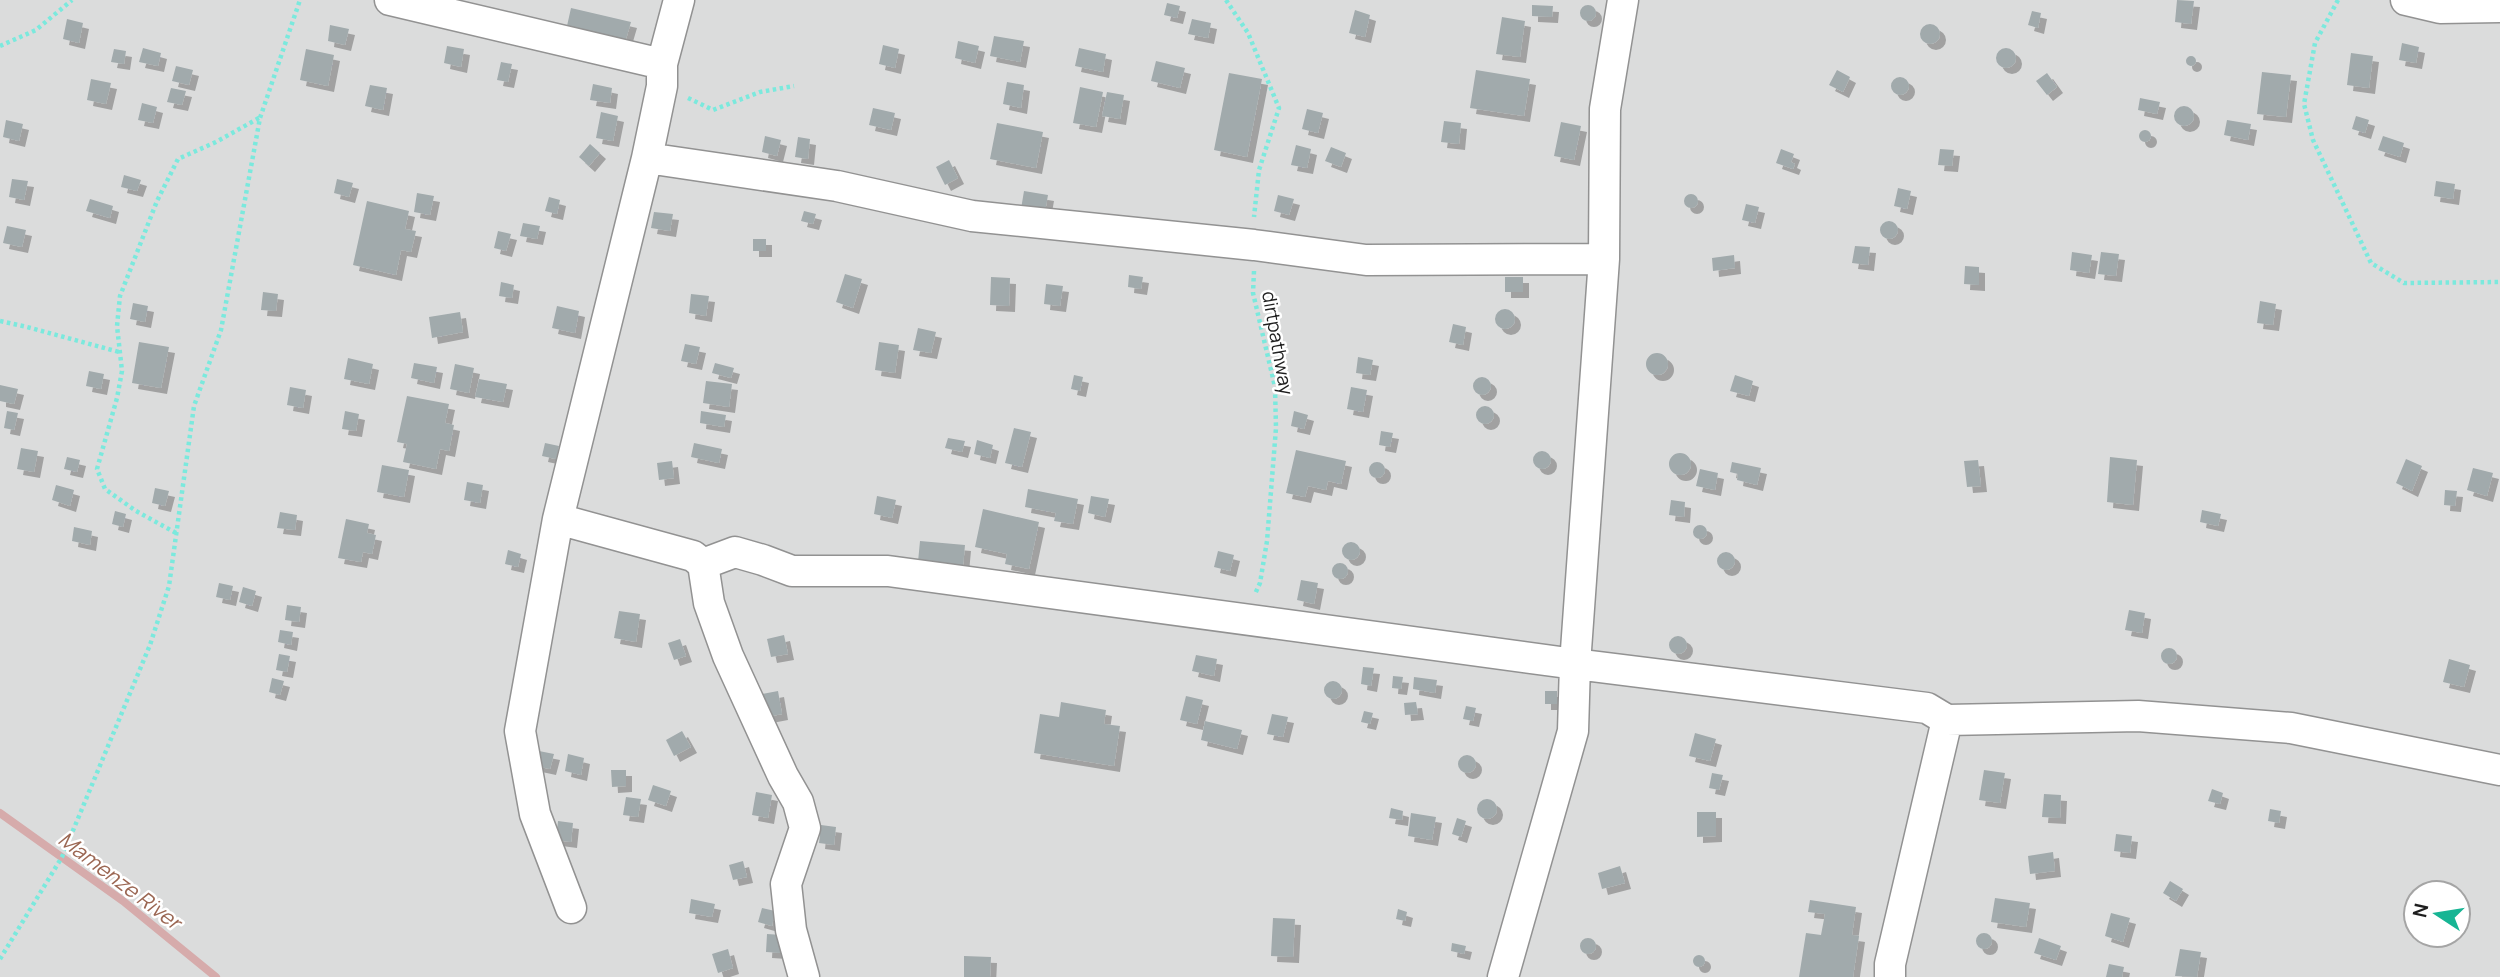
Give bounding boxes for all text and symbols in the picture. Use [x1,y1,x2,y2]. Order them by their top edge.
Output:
street label: dirtpathway [1256,289,1300,397]
water label: Mamenze River [53,825,189,937]
north arrow [2402,879,2472,949]
text: N [2406,901,2435,920]

